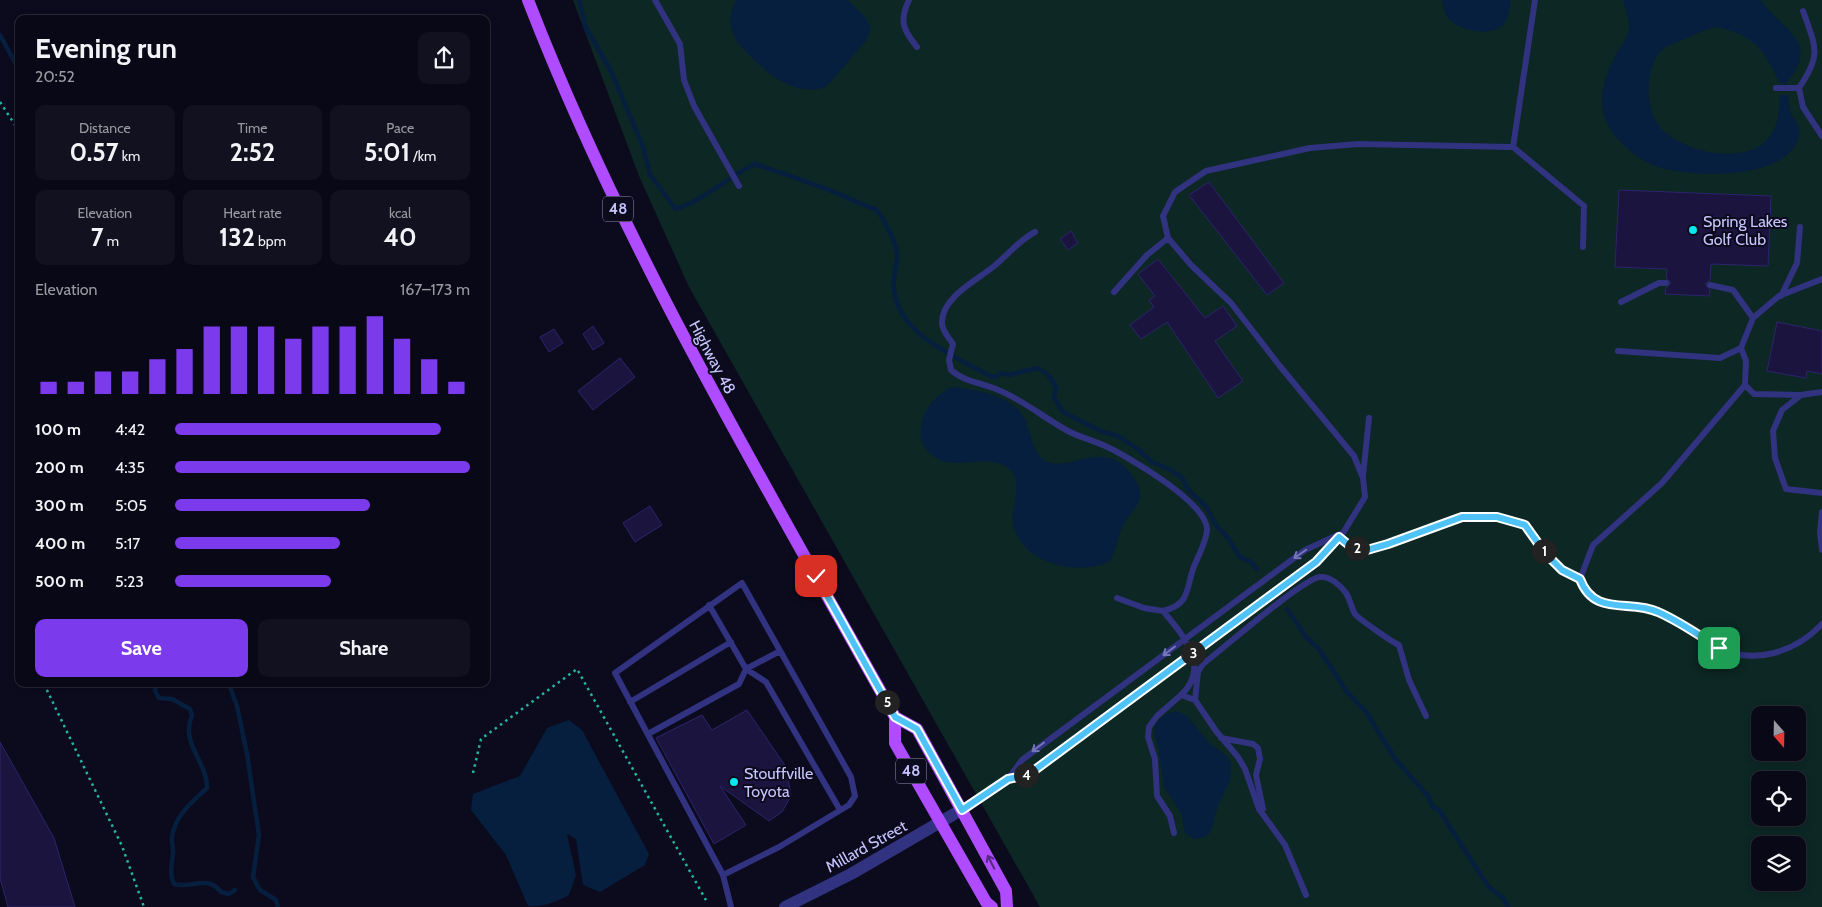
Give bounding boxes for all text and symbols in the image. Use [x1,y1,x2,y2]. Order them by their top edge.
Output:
text: Evening run [35,31,177,65]
button: share [418,32,470,84]
text: 20:52 [35,67,75,86]
text: Distance [79,119,131,137]
text: Time [238,119,267,137]
text: Pace [386,119,414,137]
text: 0.57 [69,137,119,167]
text: 2:52 [230,137,275,167]
text: 5:01 [364,137,410,167]
text: km [119,147,140,165]
text: /km [410,147,436,165]
road number: 48 [603,196,633,222]
text: Elevation [77,204,132,222]
text: Heart rate [223,204,282,222]
text: kcal [389,204,411,222]
place label: Spring Lakes Golf Club [1703,212,1788,249]
text: 7 [91,222,103,252]
text: 132 [219,222,255,252]
text: 40 [384,222,417,252]
marker: Spring Lakes Golf Club [1687,224,1699,236]
text: m [103,232,119,250]
text: bpm [255,232,286,250]
text: Elevation [35,280,98,299]
text: 167–173 m [400,280,470,299]
street label: Highway 48 [685,317,740,397]
text: 100 m [35,420,81,439]
text: 4:42 [115,420,145,439]
text: 200 m [35,458,84,477]
text: 4:35 [115,458,145,477]
text: 300 m [35,496,84,515]
text: 5:05 [115,496,147,515]
text: 400 m [35,534,85,553]
text: 5:17 [115,534,140,553]
pin: 2 [1344,536,1370,560]
pin: 1 [1532,538,1556,564]
text: 2 [1354,539,1361,557]
text: 1 [1542,542,1547,560]
one-way arrow [1293,549,1307,559]
pin [795,555,837,597]
icon: check [802,562,830,590]
text: 500 m [35,572,84,591]
text: 5:23 [115,572,144,591]
button: Save [35,619,248,677]
button: Share [258,619,470,677]
pin [1698,627,1740,669]
icon: arrive [1705,634,1733,662]
pin: 3 [1180,640,1206,666]
text: 3 [1190,644,1197,662]
one-way arrow [1162,646,1176,656]
pin: 5 [874,690,900,714]
text: 5 [884,693,891,711]
north arrow [1751,706,1806,761]
map controls [1751,706,1806,891]
one-way arrow [1032,742,1045,753]
road number: 48 [896,758,926,784]
pin: 4 [1014,762,1038,788]
place label: Stouffville Toyota [744,764,813,801]
text: 4 [1022,766,1031,784]
button: locate [1751,771,1806,826]
marker: Stouffville Toyota [728,776,740,788]
street label: Millard Street [822,816,911,877]
button: layers [1751,836,1806,891]
one-way arrow [986,855,995,870]

